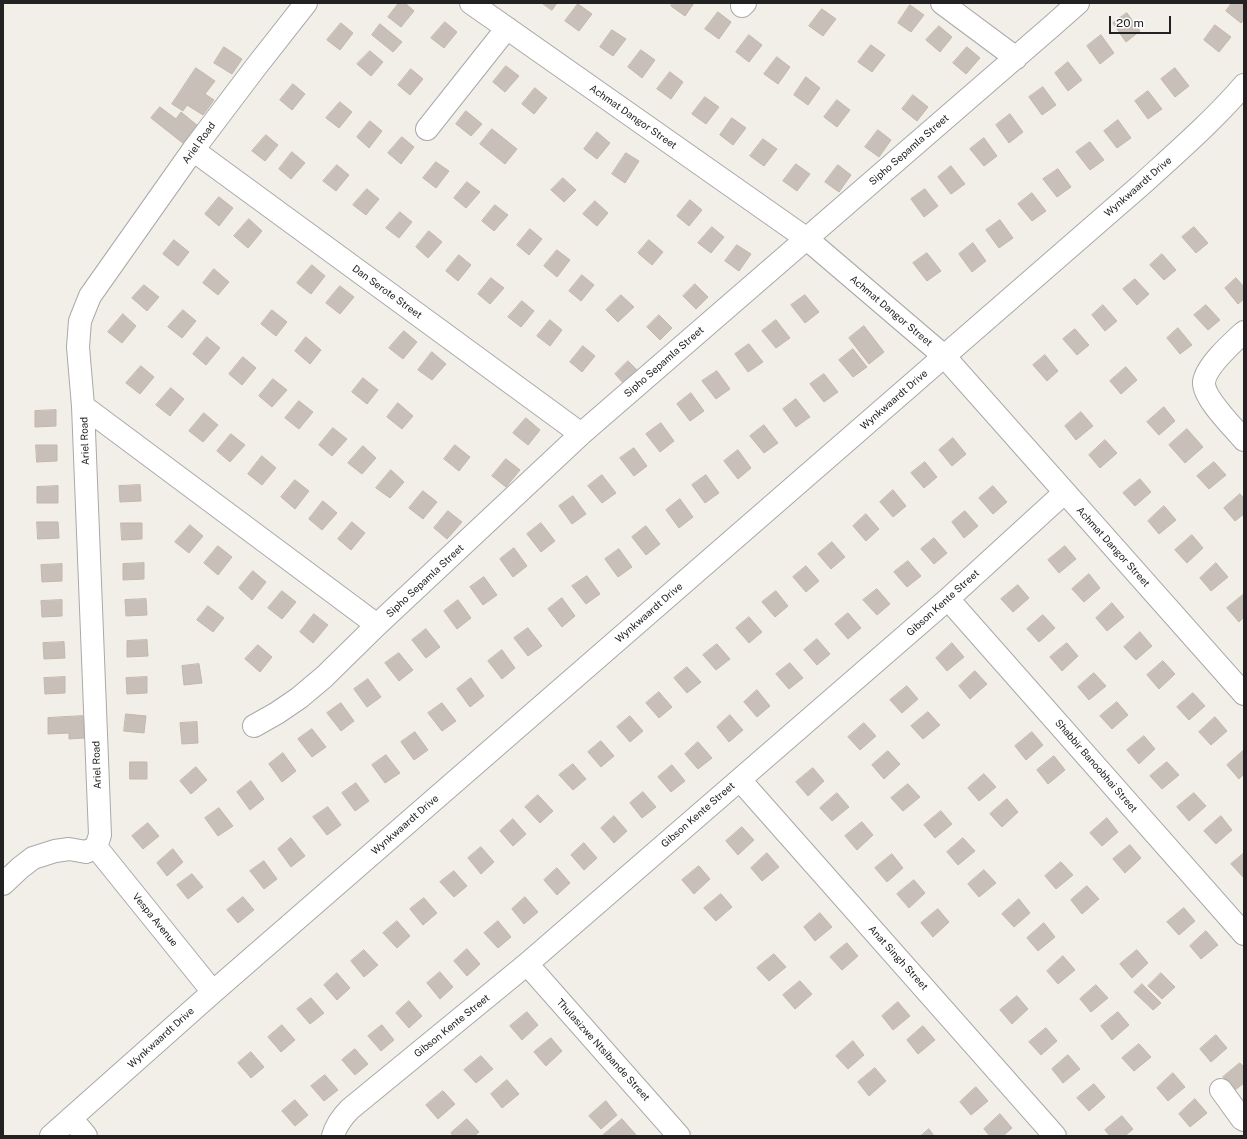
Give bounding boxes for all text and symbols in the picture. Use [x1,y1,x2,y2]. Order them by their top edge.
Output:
scale bar [1111,8,1173,34]
text: 20 m [1116,16,1144,30]
street label: Achmat Dangor Street [587,82,679,152]
street label: Sipho Sepamla Street [867,112,951,188]
street label: Ariel Road [180,120,218,166]
street label: Wynkwaardt Drive [1102,155,1174,219]
street label: Dan Serote Street [350,263,424,321]
street label: Achmat Dangor Street [847,273,935,349]
street label: Sipho Sepamla Street [622,324,706,400]
street label: Wynkwaardt Drive [858,368,930,432]
street label: Ariel Road [78,417,92,465]
street label: Achmat Dangor Street [1074,504,1152,590]
street label: Sipho Sepamla Street [384,542,466,620]
street label: Gibson Kente Street [904,567,982,639]
street label: Wynkwaardt Drive [613,581,685,645]
street label: Shabbir Banoobhai Street [1052,717,1140,815]
street label: Ariel Road [90,741,104,789]
street label: Gibson Kente Street [659,780,737,850]
street label: Wynkwaardt Drive [369,793,441,857]
street label: Vespa Avenue [130,891,180,949]
street label: Anat Singh Street [866,923,930,993]
street label: Gibson Kente Street [412,992,492,1060]
street label: Thulasizwe Ntsibande Street [554,996,652,1104]
street label: Wynkwaardt Drive [125,1005,197,1071]

